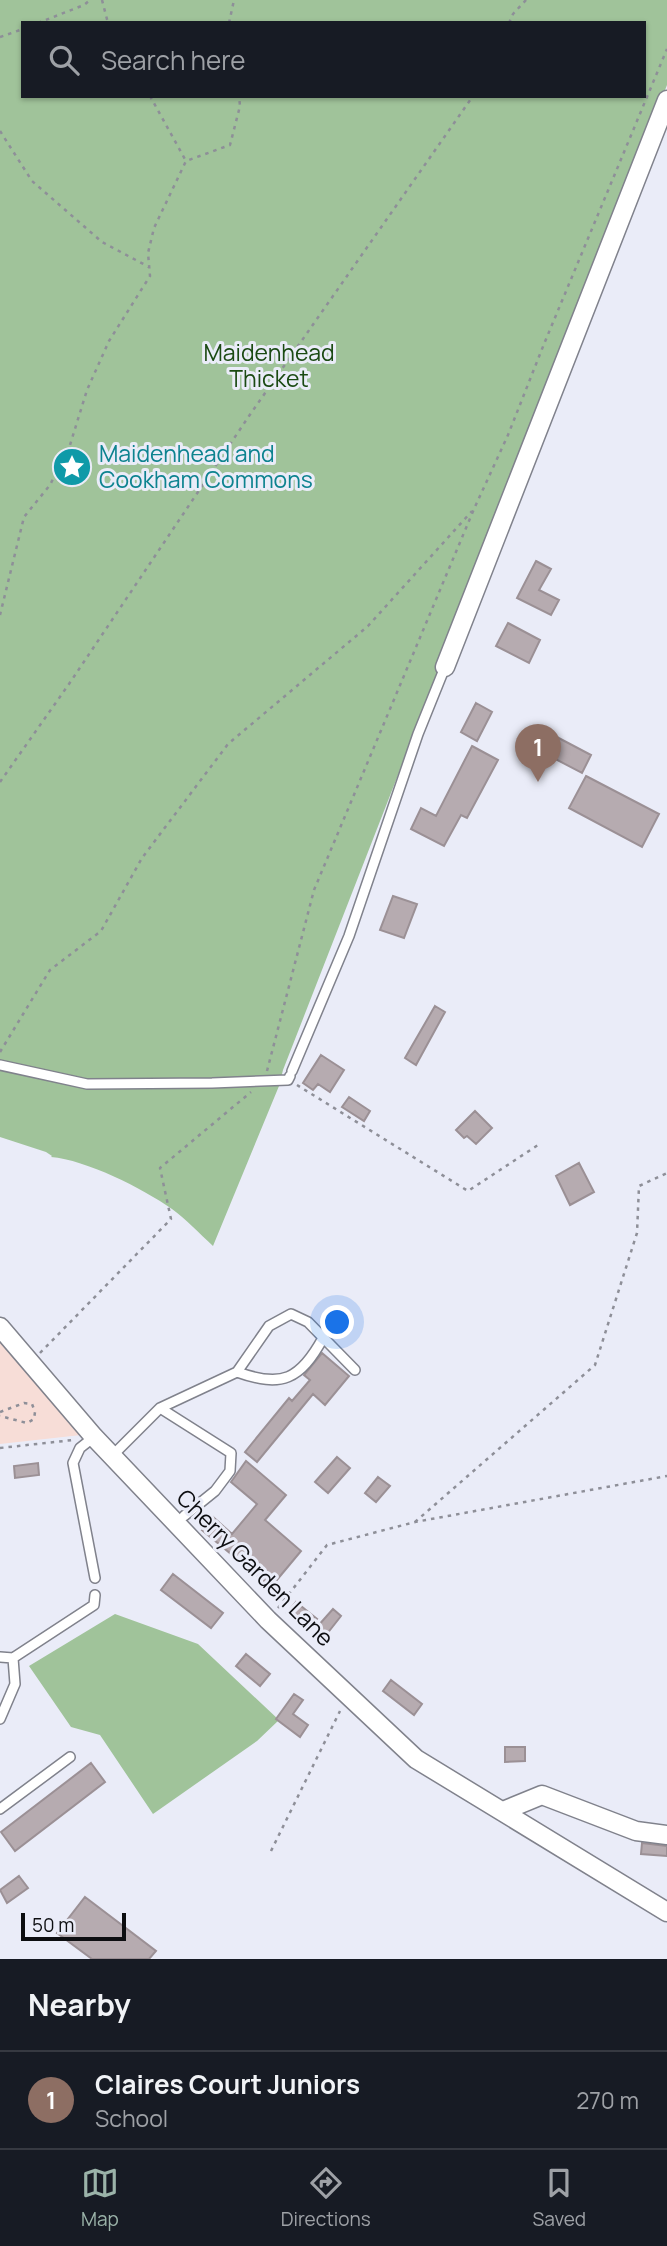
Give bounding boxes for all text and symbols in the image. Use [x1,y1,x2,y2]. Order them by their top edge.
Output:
search box [21,21,646,98]
icon: search [45,41,83,79]
text: Search here [101,42,246,78]
park label: Maidenhead Thicket [203,336,335,394]
place label: Maidenhead and Cookham Commons [99,437,313,495]
place icon: Maidenhead and Cookham Commons [51,446,93,488]
pin: 1 [515,724,561,782]
your location [320,1305,354,1339]
street label: Cherry Garden Lane [170,1482,341,1653]
scale bar [21,1910,126,1942]
text: 50 m [32,1912,74,1938]
text: Nearby [28,1984,131,2025]
text: Claires Court Juniors [95,2066,360,2102]
text: 1 [46,2084,56,2116]
text: 270 m [576,2084,639,2116]
text: School [95,2102,168,2134]
tab: Map [81,2164,119,2232]
tab: Directions [281,2164,371,2232]
tab: Saved [533,2164,586,2232]

